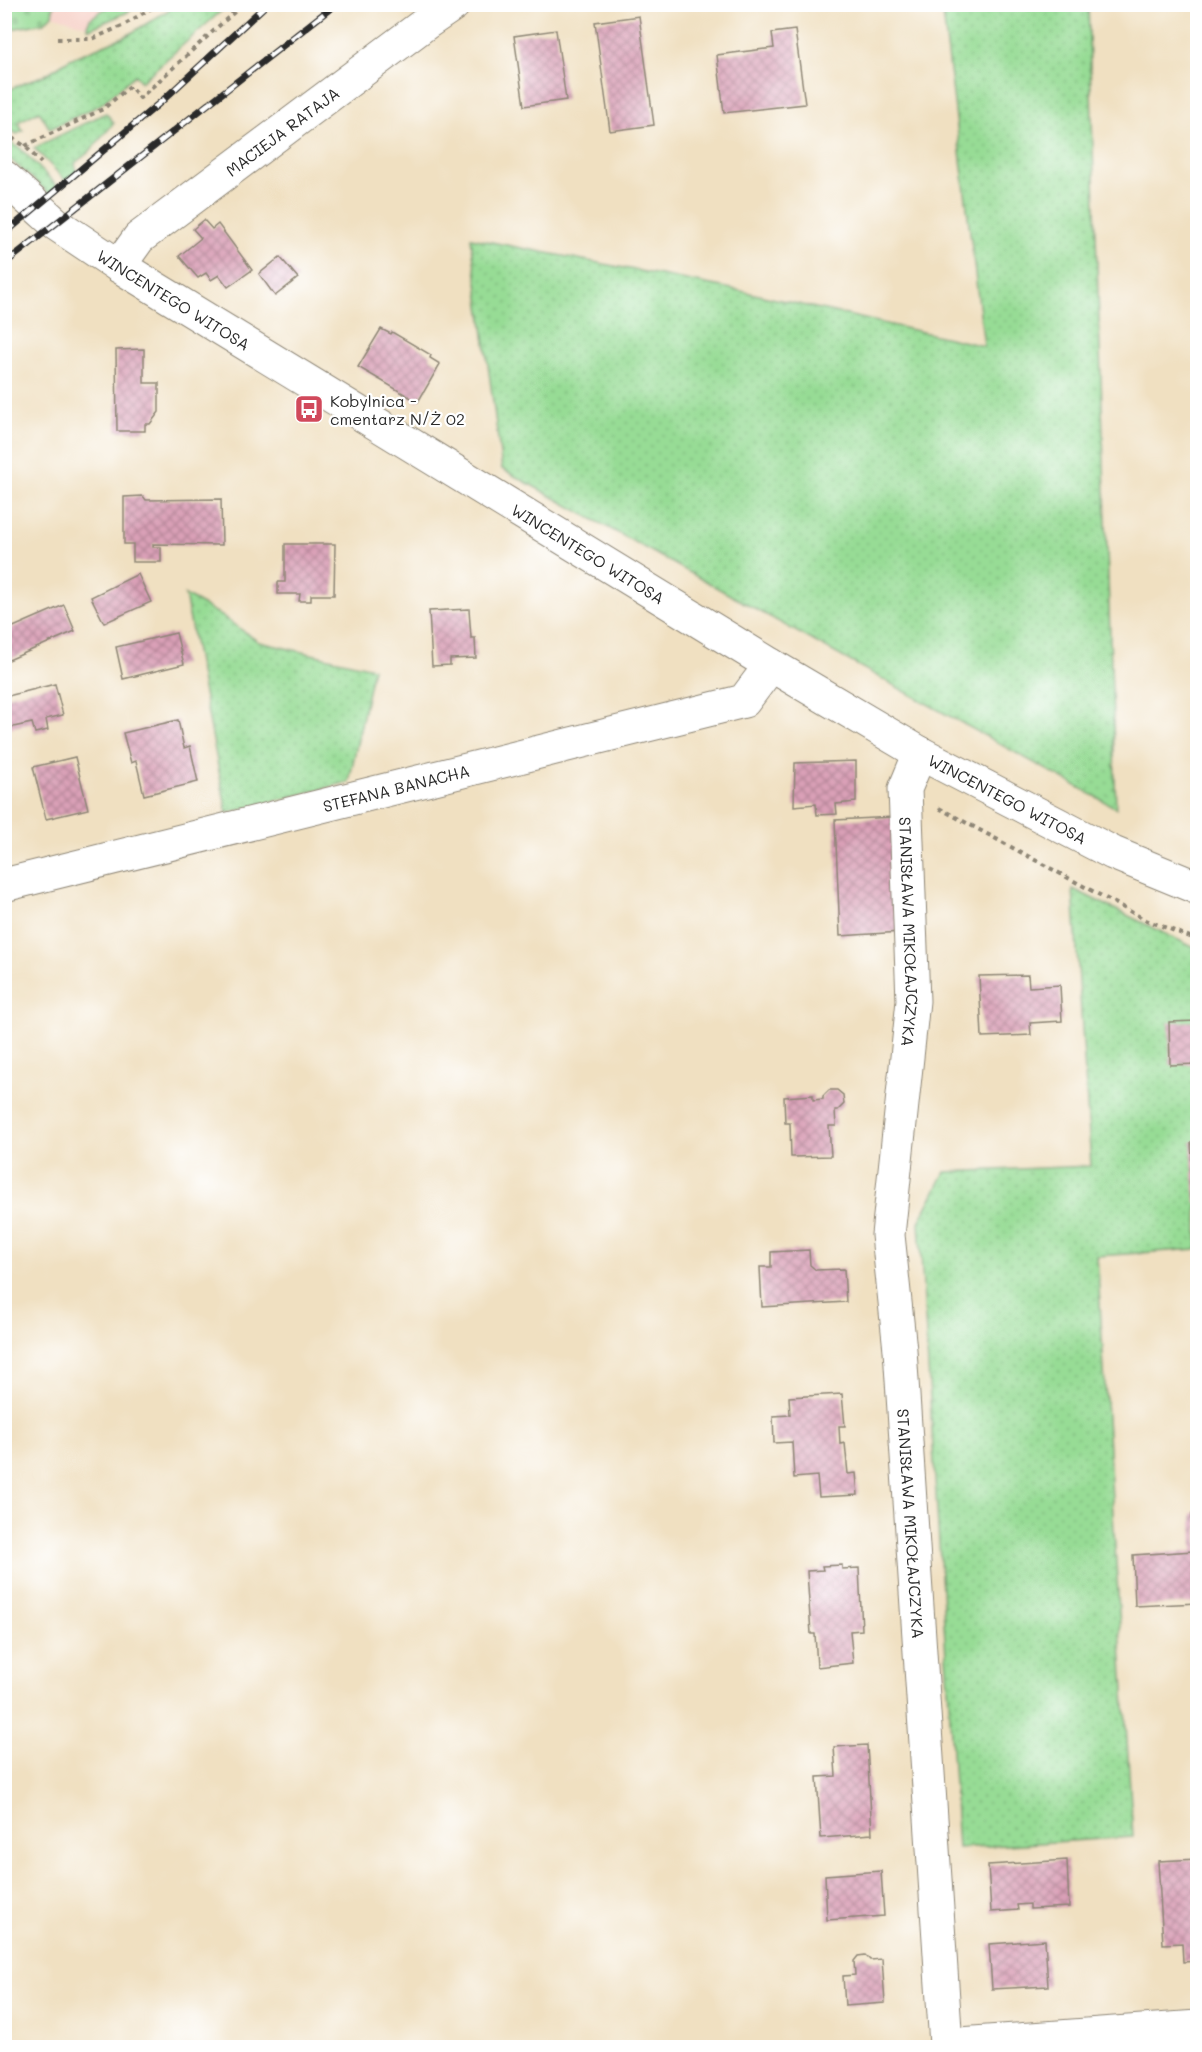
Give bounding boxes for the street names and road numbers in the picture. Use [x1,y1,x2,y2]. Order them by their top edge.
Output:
street label: MACIEJA RATAJA [221,82,343,180]
street label: WINCENTEGO WITOSA [93,244,254,354]
street label: WINCENTEGO WITOSA [508,498,669,608]
street label: WINCENTEGO WITOSA [925,749,1091,848]
street label: STEFANA BANACHA [321,759,472,816]
street label: STANISŁAWA MIKOŁAJCZYKA [896,816,924,1048]
street label: STANISŁAWA MIKOŁAJCZYKA [893,1408,930,1639]

